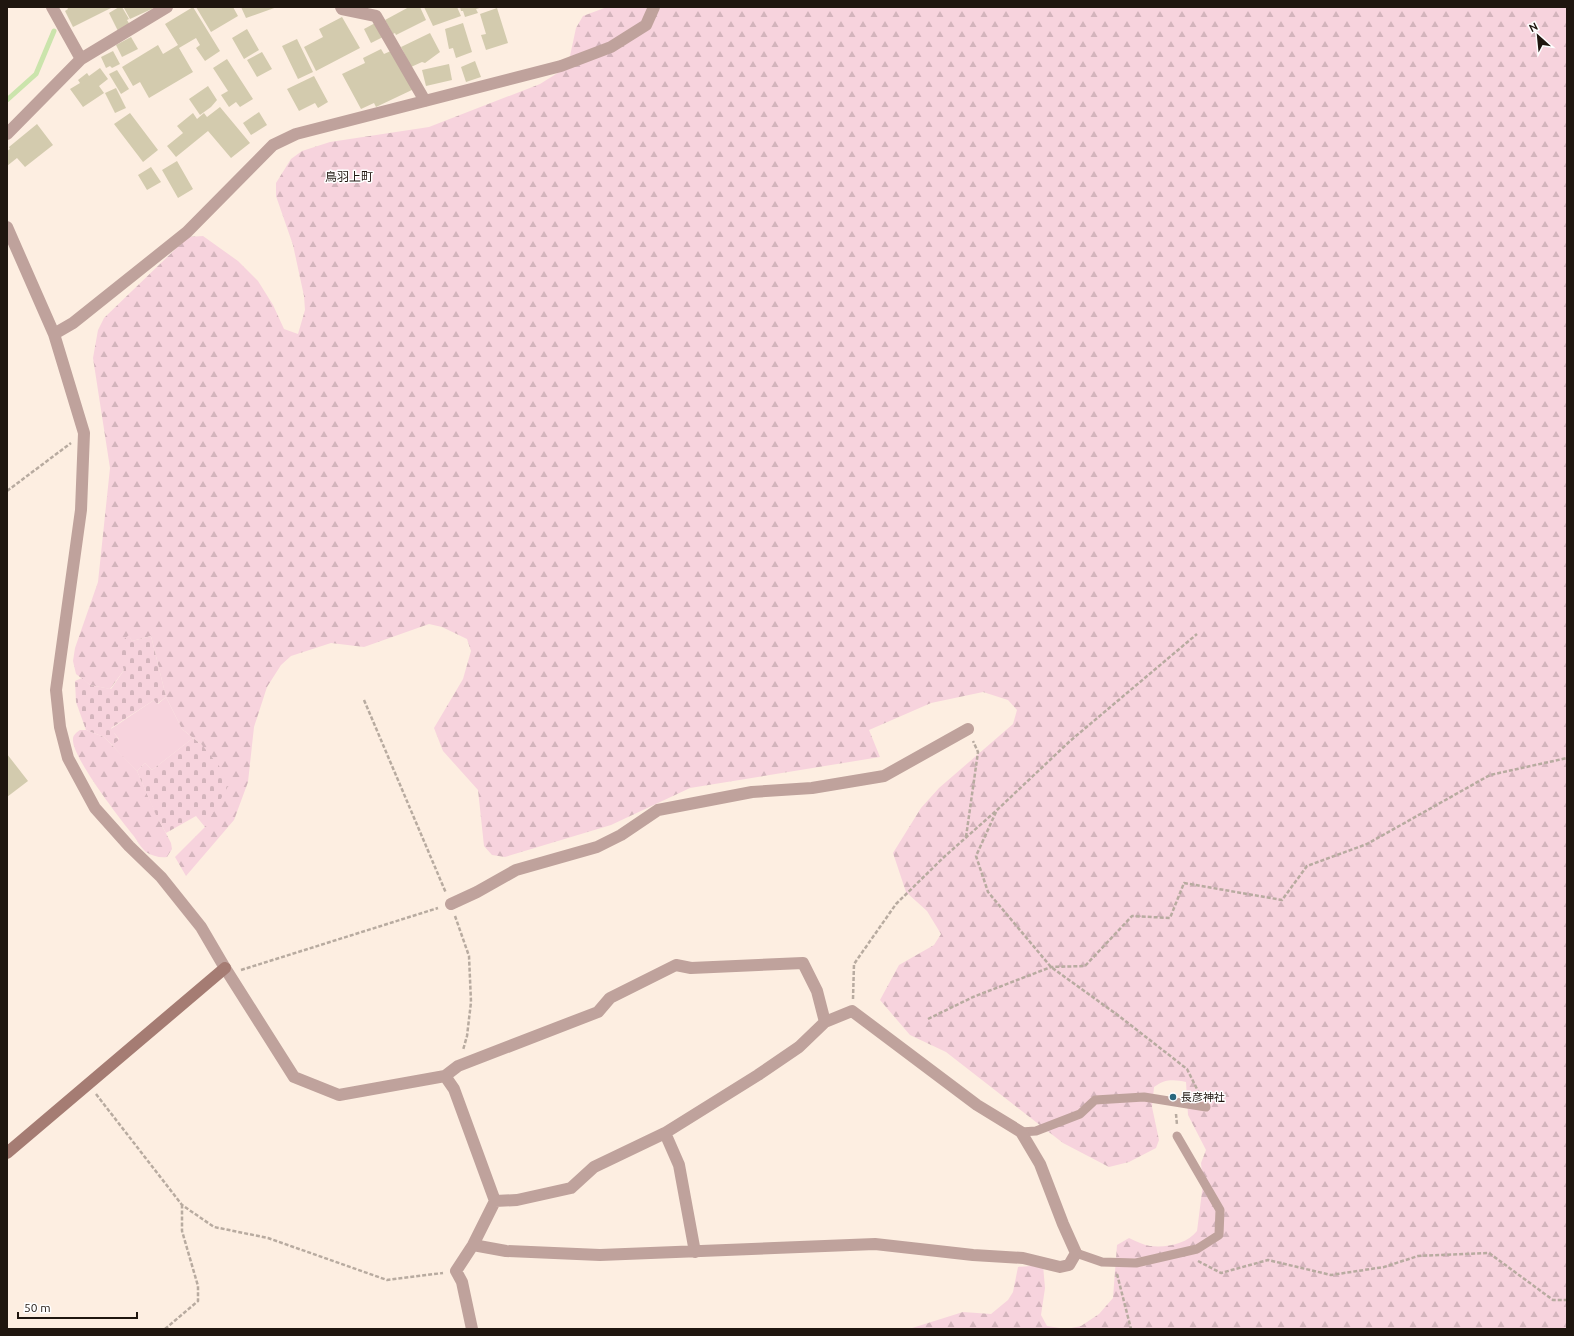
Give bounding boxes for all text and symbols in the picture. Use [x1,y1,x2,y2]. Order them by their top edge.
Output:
north arrow [1518,16,1558,56]
text: N [1527,20,1540,34]
district label: 鳥羽上町 [325,170,373,183]
place label: 長彦神社 [1181,1091,1225,1103]
marker: 長彦神社 [1168,1092,1178,1102]
scale bar [18,1294,137,1320]
text: 50 m [24,1301,51,1314]

